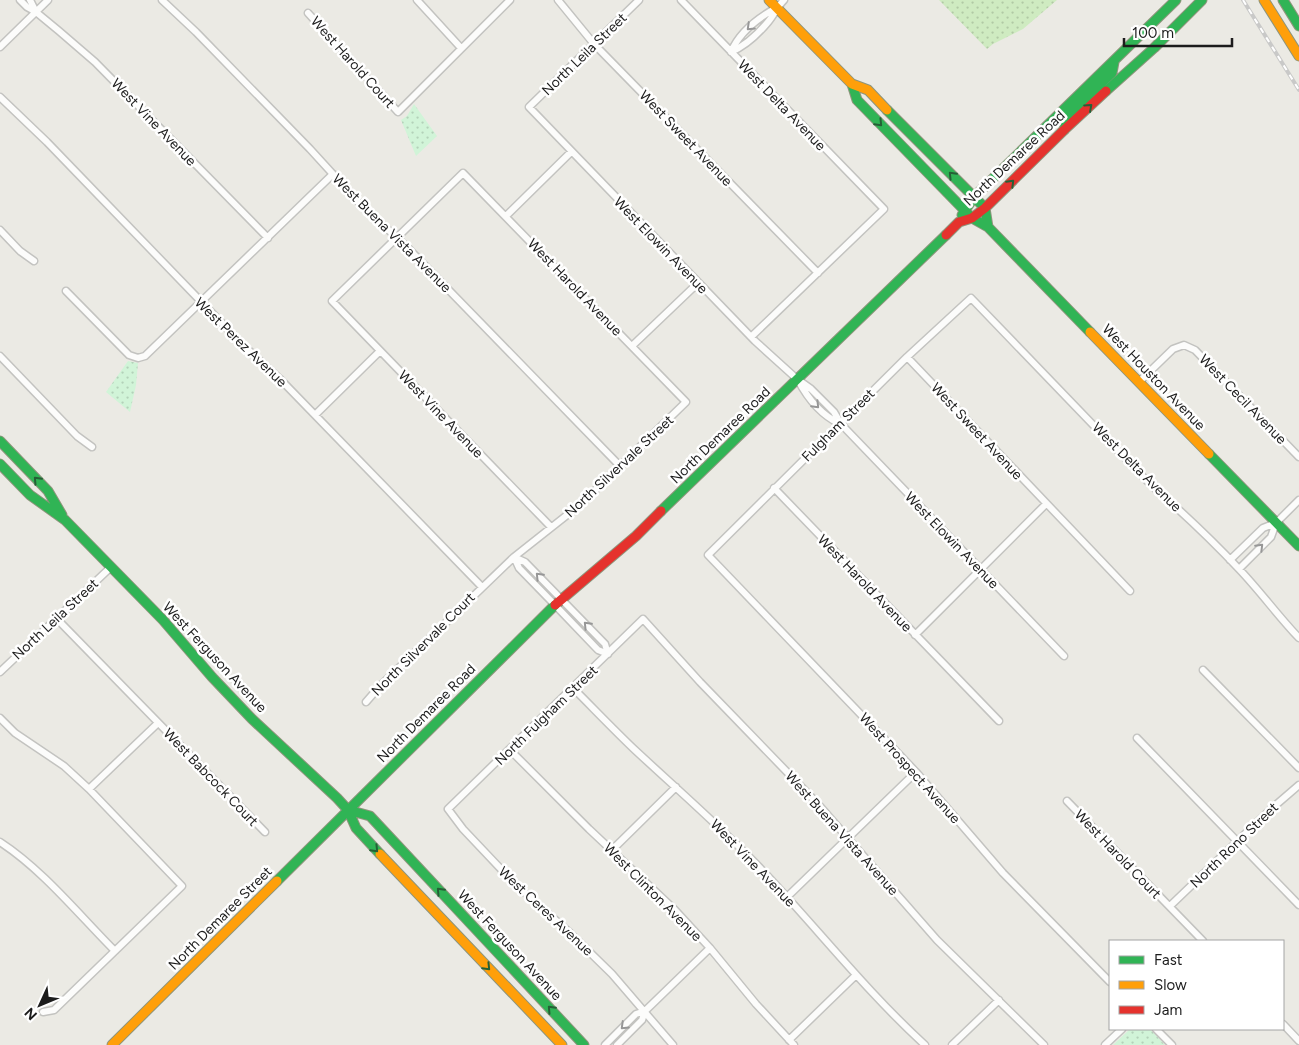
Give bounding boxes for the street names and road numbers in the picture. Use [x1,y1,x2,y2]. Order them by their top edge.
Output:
street label: North Leila Street [538,10,630,99]
street label: West Harold Court [307,13,398,112]
street label: West Delta Avenue [734,57,829,154]
street label: West Vine Avenue [108,75,200,170]
street label: West Sweet Avenue [636,87,736,190]
street label: North Demaree Road [960,107,1069,210]
street label: West Buena Vista Avenue [329,170,455,296]
street label: West Elowin Avenue [610,193,711,298]
street label: West Harold Avenue [524,235,626,340]
street label: West Perez Avenue [191,294,290,391]
street label: West Houston Avenue [1099,321,1209,434]
street label: West Cecil Avenue [1195,351,1290,448]
street label: West Vine Avenue [395,367,487,462]
street label: West Sweet Avenue [927,379,1026,484]
street label: North Demaree Road [667,383,774,487]
street label: Fulgham Street [798,385,878,465]
street label: North Silvervale Street [562,412,677,521]
street label: West Delta Avenue [1088,419,1185,516]
street label: West Elowin Avenue [901,488,1002,593]
street label: West Harold Avenue [814,531,916,636]
street label: North Leila Street [9,575,102,664]
street label: North Silvervale Court [368,589,479,700]
street label: West Ferguson Avenue [159,599,271,716]
street label: North Demaree Road [374,661,479,766]
street label: North Fulgham Street [491,662,601,769]
street label: West Prospect Avenue [856,710,964,827]
street label: West Babcock Court [160,725,262,830]
street label: West Buena Vista Avenue [781,768,902,899]
street label: North Rono Street [1187,799,1282,892]
street label: West Harold Court [1071,806,1164,902]
street label: West Vine Avenue [707,816,799,911]
street label: West Clinton Avenue [600,840,706,945]
street label: North Demaree Street [165,863,276,974]
street label: West Ceres Avenue [495,863,597,960]
street label: West Ferguson Avenue [454,887,566,1004]

